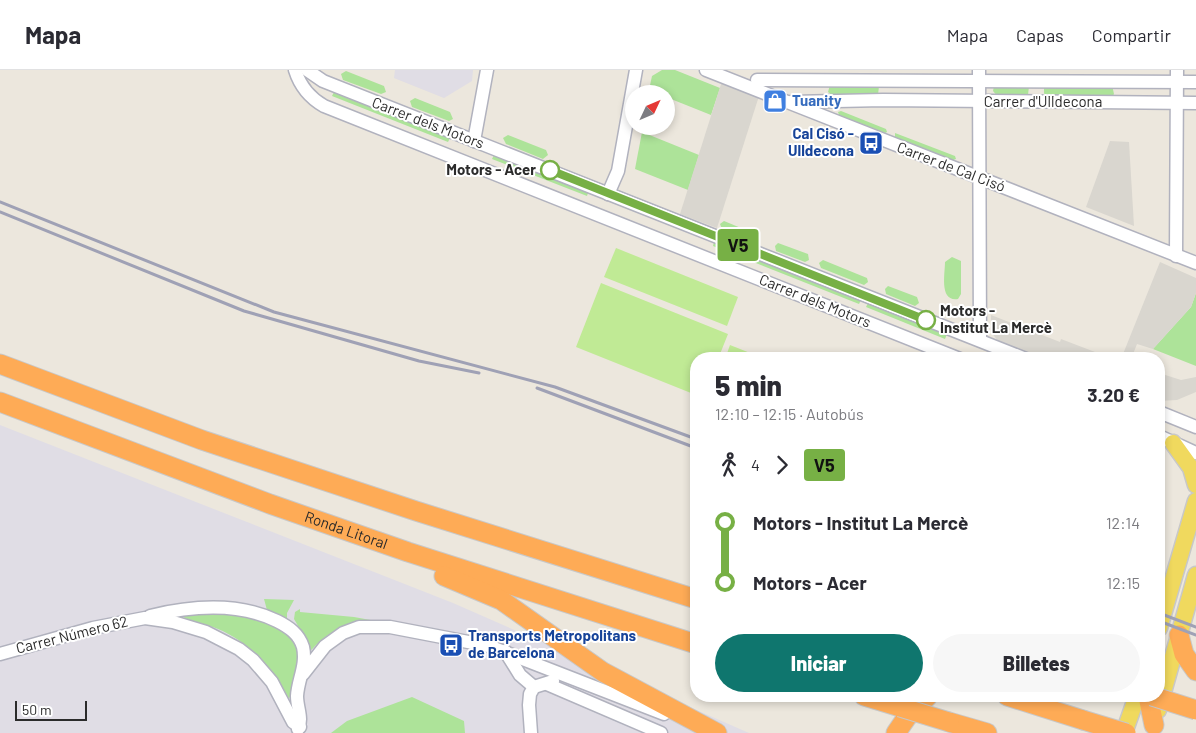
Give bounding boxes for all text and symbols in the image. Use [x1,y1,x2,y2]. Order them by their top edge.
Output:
text: Mapa [25,20,81,49]
text: Mapa [947,24,988,46]
text: Capas [1016,24,1064,46]
text: Compartir [1092,24,1171,46]
north arrow [625,85,675,135]
map controls [625,85,675,135]
shop icon: Tuanity [762,88,788,114]
place label: Tuanity [792,91,842,109]
street label: Carrer dels Motors [370,92,487,152]
street label: Carrer d'Ulldecona [984,92,1102,110]
place label: Cal Cisó - Ulldecona [788,124,854,159]
bus stop icon: Cal Cisó - Ulldecona [858,130,884,156]
street label: Carrer de Cal Cisó [895,137,1008,195]
place label: Motors - Acer [446,160,536,178]
marker: Motors - Acer [540,160,560,180]
line badge: V5 [716,229,760,261]
text: V5 [728,234,748,256]
street label: Carrer dels Motors [757,270,874,331]
place label: Motors - Institut La Mercè [940,301,1052,336]
marker: Motors - Institut La Mercè [916,310,936,330]
text: 5 min [715,368,782,402]
text: 3.20 € [1087,383,1140,406]
text: 12:10 – 12:15 · Autobús [715,404,864,423]
icon: walk [715,451,743,479]
icon: forward [768,451,796,479]
text: V5 [814,454,835,476]
text: 4 [751,455,760,474]
street label: Ronda Litoral [302,507,390,552]
text: Motors - Institut La Mercè [753,511,968,534]
text: 12:14 [1106,513,1140,532]
text: Motors - Acer [753,571,867,594]
text: 12:15 [1107,573,1140,592]
street label: Carrer Número 62 [14,611,130,657]
place label: Transports Metropolitans de Barcelona [468,626,637,661]
bus stop icon: Transports Metropolitans de Barcelona [438,632,464,658]
button: Iniciar [715,634,923,692]
button: Billetes [933,634,1140,692]
scale bar [15,698,88,721]
text: 50 m [22,701,51,718]

